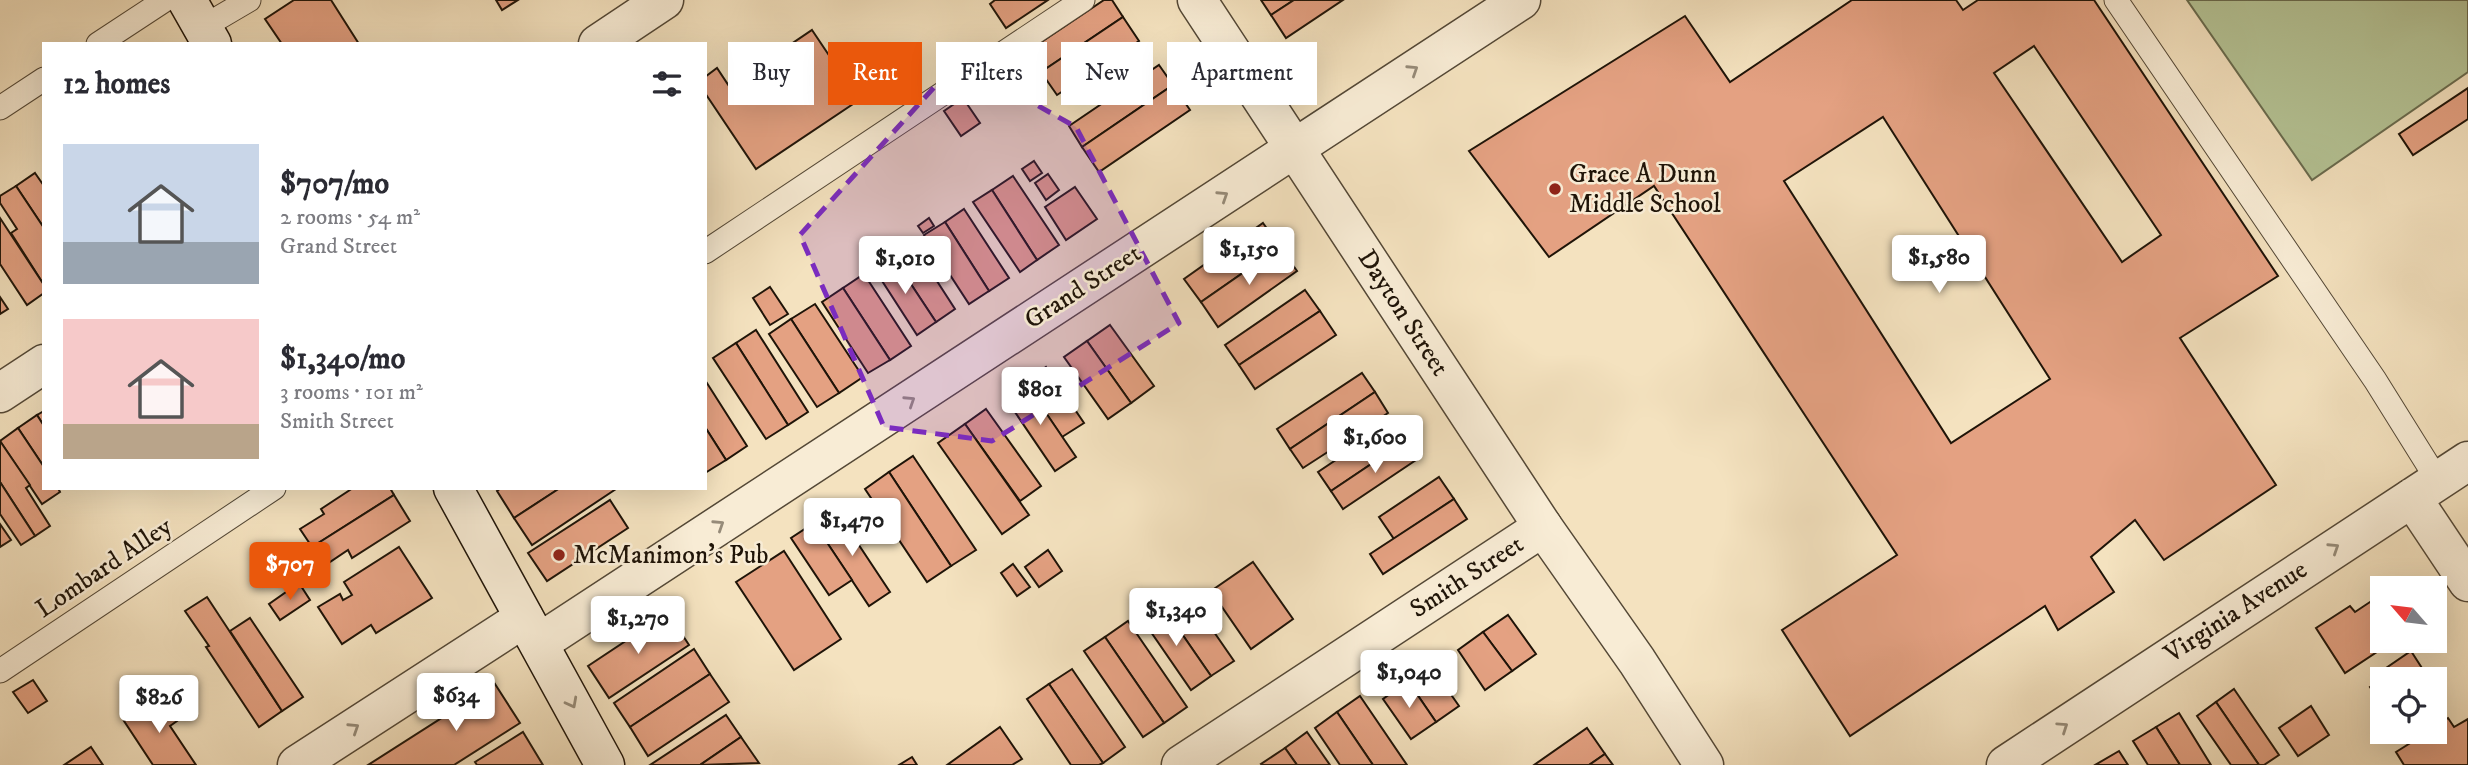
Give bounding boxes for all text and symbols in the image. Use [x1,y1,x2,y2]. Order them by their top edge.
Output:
chip: Buy [728,42,814,105]
chip: Rent [828,42,922,105]
chip: Filters [936,42,1047,105]
chip: New [1061,42,1153,105]
chip: Apartment [1167,42,1317,105]
icon: filters [648,65,686,103]
text: 12 homes [63,66,170,103]
one-way arrow [1405,66,1418,79]
place label: Grace A Dunn Middle School [1569,158,1721,221]
text: $707/mo [280,166,389,203]
icon: home [119,172,203,256]
marker: Grace A Dunn Middle School [1547,181,1563,197]
one-way arrow [1215,191,1228,204]
text: 2 rooms · 54 m² [280,203,420,232]
pin: $1,150 [1192,228,1306,287]
text: Grand Street [280,232,397,261]
text: $1,150 [1219,235,1279,264]
pin: $1,010 [848,236,962,296]
pin: $1,580 [1882,236,1996,295]
street label: Grand Street [1018,237,1148,337]
text: $1,580 [1908,243,1970,272]
text: $1,010 [875,244,935,273]
street label: Dayton Street [1350,244,1456,382]
text: $1,340/mo [280,341,405,378]
icon: home [119,347,203,431]
pin: $801 [999,368,1081,427]
text: $801 [1018,375,1062,404]
text: 3 rooms · 101 m² [280,378,423,407]
one-way arrow [902,396,915,409]
text: Smith Street [280,407,394,436]
pin: $1,600 [1318,416,1432,475]
text: $1,600 [1343,423,1407,452]
pin: $1,470 [795,498,909,558]
text: $1,470 [820,506,884,535]
street label: Lombard Alley [30,510,179,626]
one-way arrow [712,521,725,534]
street label: Smith Street [1404,528,1530,626]
place label: McManimon's Pub [573,539,769,572]
pin: $707 [249,542,331,602]
one-way arrow [2326,543,2339,556]
marker: McManimon's Pub [551,547,567,563]
text: $707 [265,550,315,579]
street label: Virginia Avenue [2157,554,2314,671]
north arrow [2370,576,2446,653]
map controls [2370,576,2447,744]
pin: $1,340 [1119,588,1233,648]
pin: $1,270 [581,596,695,656]
text: $1,340 [1145,596,1207,625]
text: $1,270 [607,604,669,633]
pin: $1,040 [1352,650,1466,710]
text: $1,040 [1376,658,1442,687]
button: locate [2370,667,2447,744]
pin: $634 [415,674,497,733]
pin: $826 [118,676,200,735]
text: $634 [433,681,479,710]
text: $826 [135,683,183,712]
one-way arrow [564,696,577,708]
one-way arrow [346,723,359,736]
one-way arrow [2055,723,2068,736]

